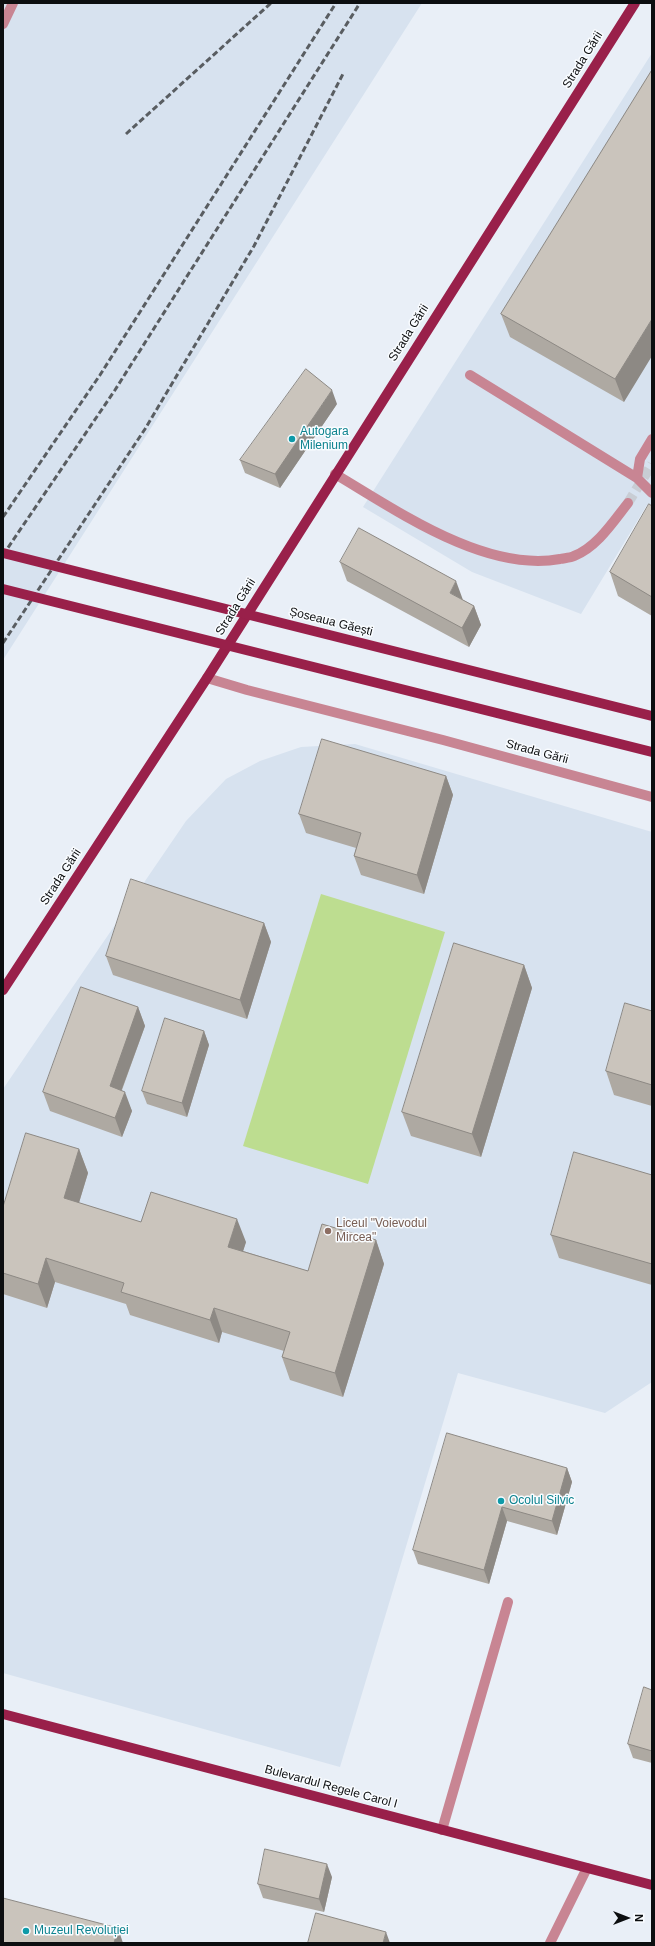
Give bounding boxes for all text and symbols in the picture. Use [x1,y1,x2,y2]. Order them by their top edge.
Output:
street label: Strada Gării [560,29,606,91]
street label: Strada Gării [386,302,432,364]
place label: Autogara Milenium [300,425,349,453]
marker: Autogara Milenium [287,434,297,444]
street label: Strada Gării [213,576,259,638]
street label: Șoseaua Găești [288,605,374,639]
street label: Strada Gării [504,737,570,767]
street label: Strada Gării [38,846,84,908]
place label: Liceul "Voievodul Mircea" [336,1217,427,1245]
marker: Liceul "Voievodul Mircea" [323,1226,333,1236]
place label: Ocolul Silvic [509,1494,574,1508]
marker: Ocolul Silvic [496,1496,506,1506]
street label: Bulevardul Regele Carol I [263,1762,399,1812]
north arrow [607,1898,647,1938]
text: N [633,1914,645,1922]
place label: Muzeul Revoluției [34,1924,129,1938]
marker: Muzeul Revoluției [21,1926,31,1936]

